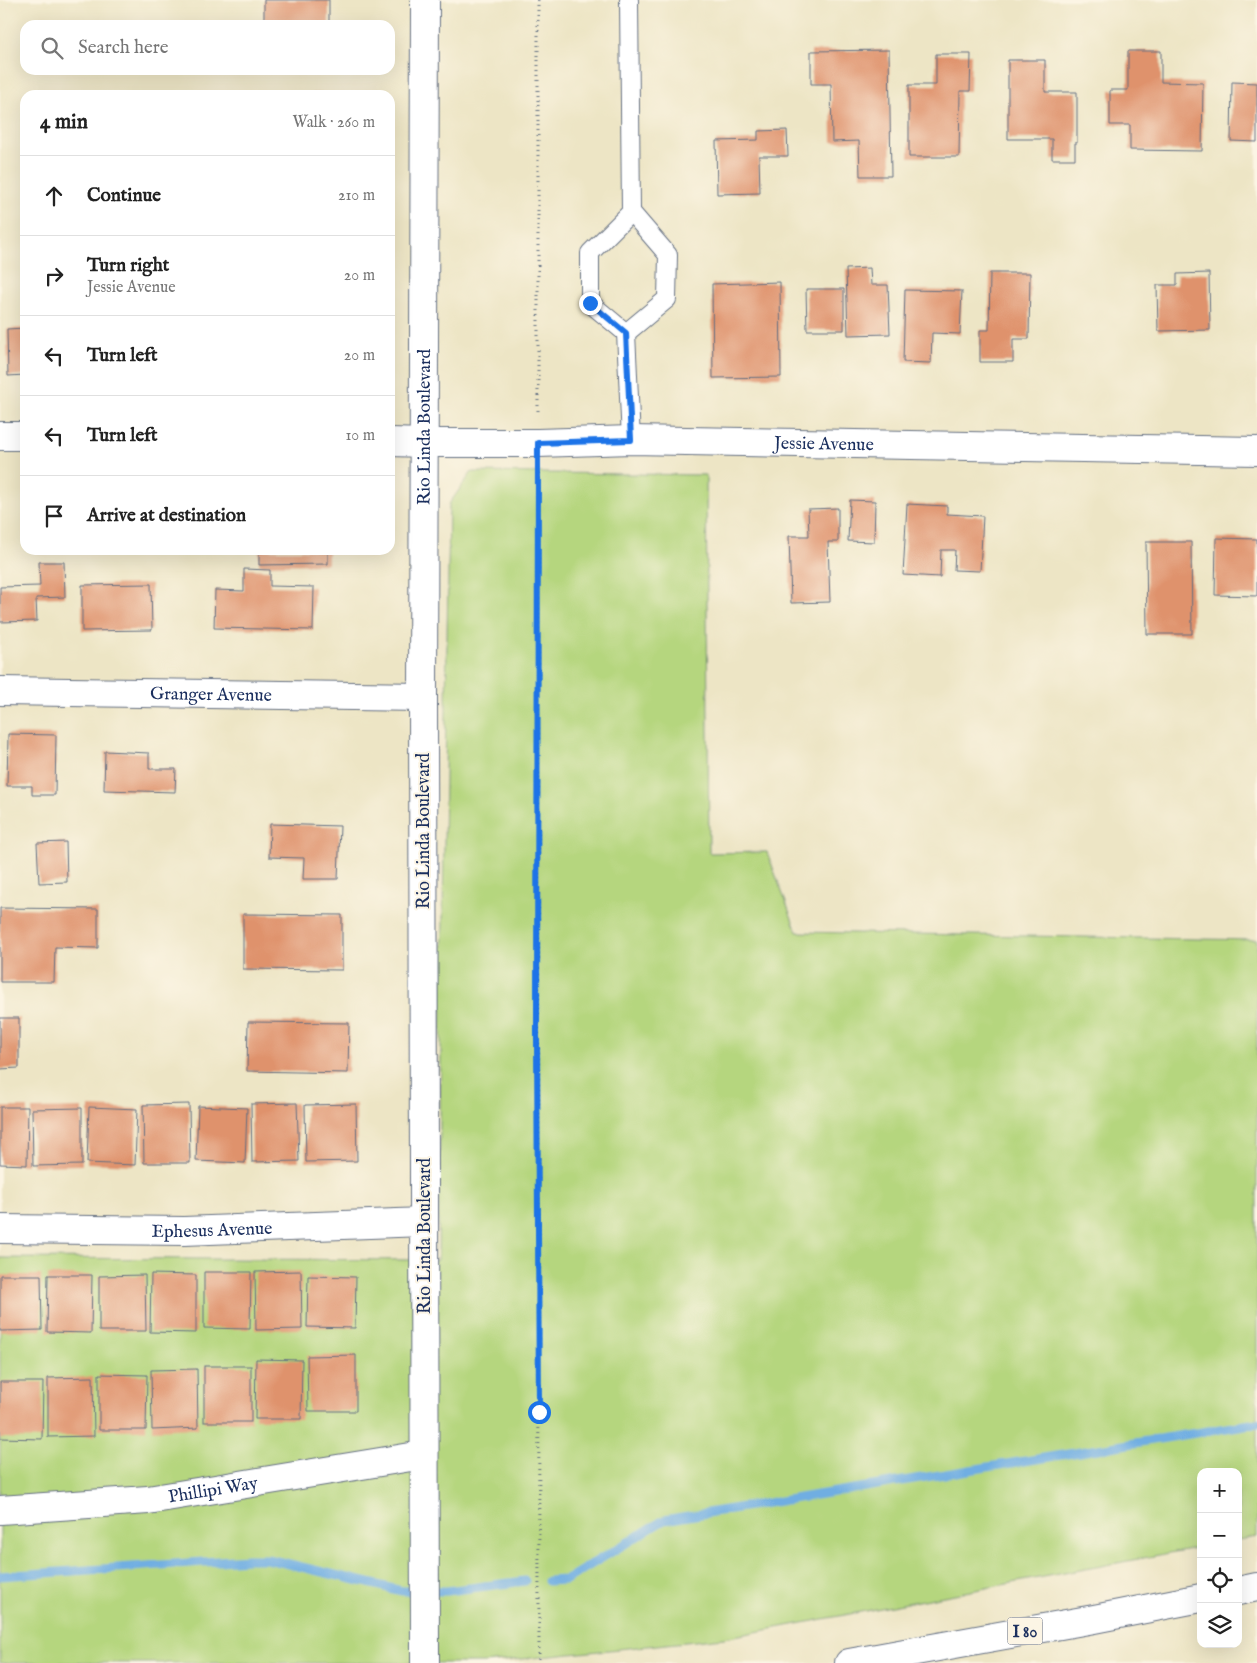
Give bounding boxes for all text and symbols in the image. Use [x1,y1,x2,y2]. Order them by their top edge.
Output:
search box [20,20,395,75]
icon: search [38,34,66,62]
text: Search here [78,36,169,60]
text: 4 min [40,109,88,136]
text: Walk · 260 m [292,113,375,133]
icon: ahead [40,182,68,210]
text: Continue [87,184,161,208]
text: 210 m [338,186,375,206]
text: Turn right [87,254,169,278]
icon: right [40,262,68,290]
text: 20 m [344,266,375,286]
text: Jessie Avenue [87,278,176,298]
route end [579,292,602,315]
icon: left [40,342,68,370]
text: Turn left [87,344,158,368]
text: 20 m [344,346,375,366]
street label: Rio Linda Boulevard [414,348,437,505]
icon: left [40,422,68,450]
text: Turn left [87,424,158,448]
text: 10 m [345,426,375,446]
street label: Jessie Avenue [772,432,874,457]
icon: arrive [40,502,68,530]
text: Arrive at destination [87,504,246,528]
street label: Granger Avenue [150,683,272,708]
street label: Rio Linda Boulevard [413,752,436,909]
street label: Rio Linda Boulevard [414,1157,437,1314]
street label: Ephesus Avenue [151,1218,273,1244]
route start [528,1401,551,1424]
map controls [1197,1468,1242,1648]
button: + [1197,1468,1242,1513]
street label: Phillipi Way [167,1472,260,1510]
button: − [1197,1513,1242,1558]
button: locate [1197,1558,1242,1603]
button: layers [1197,1603,1242,1648]
road number: I 80 [1008,1618,1042,1644]

